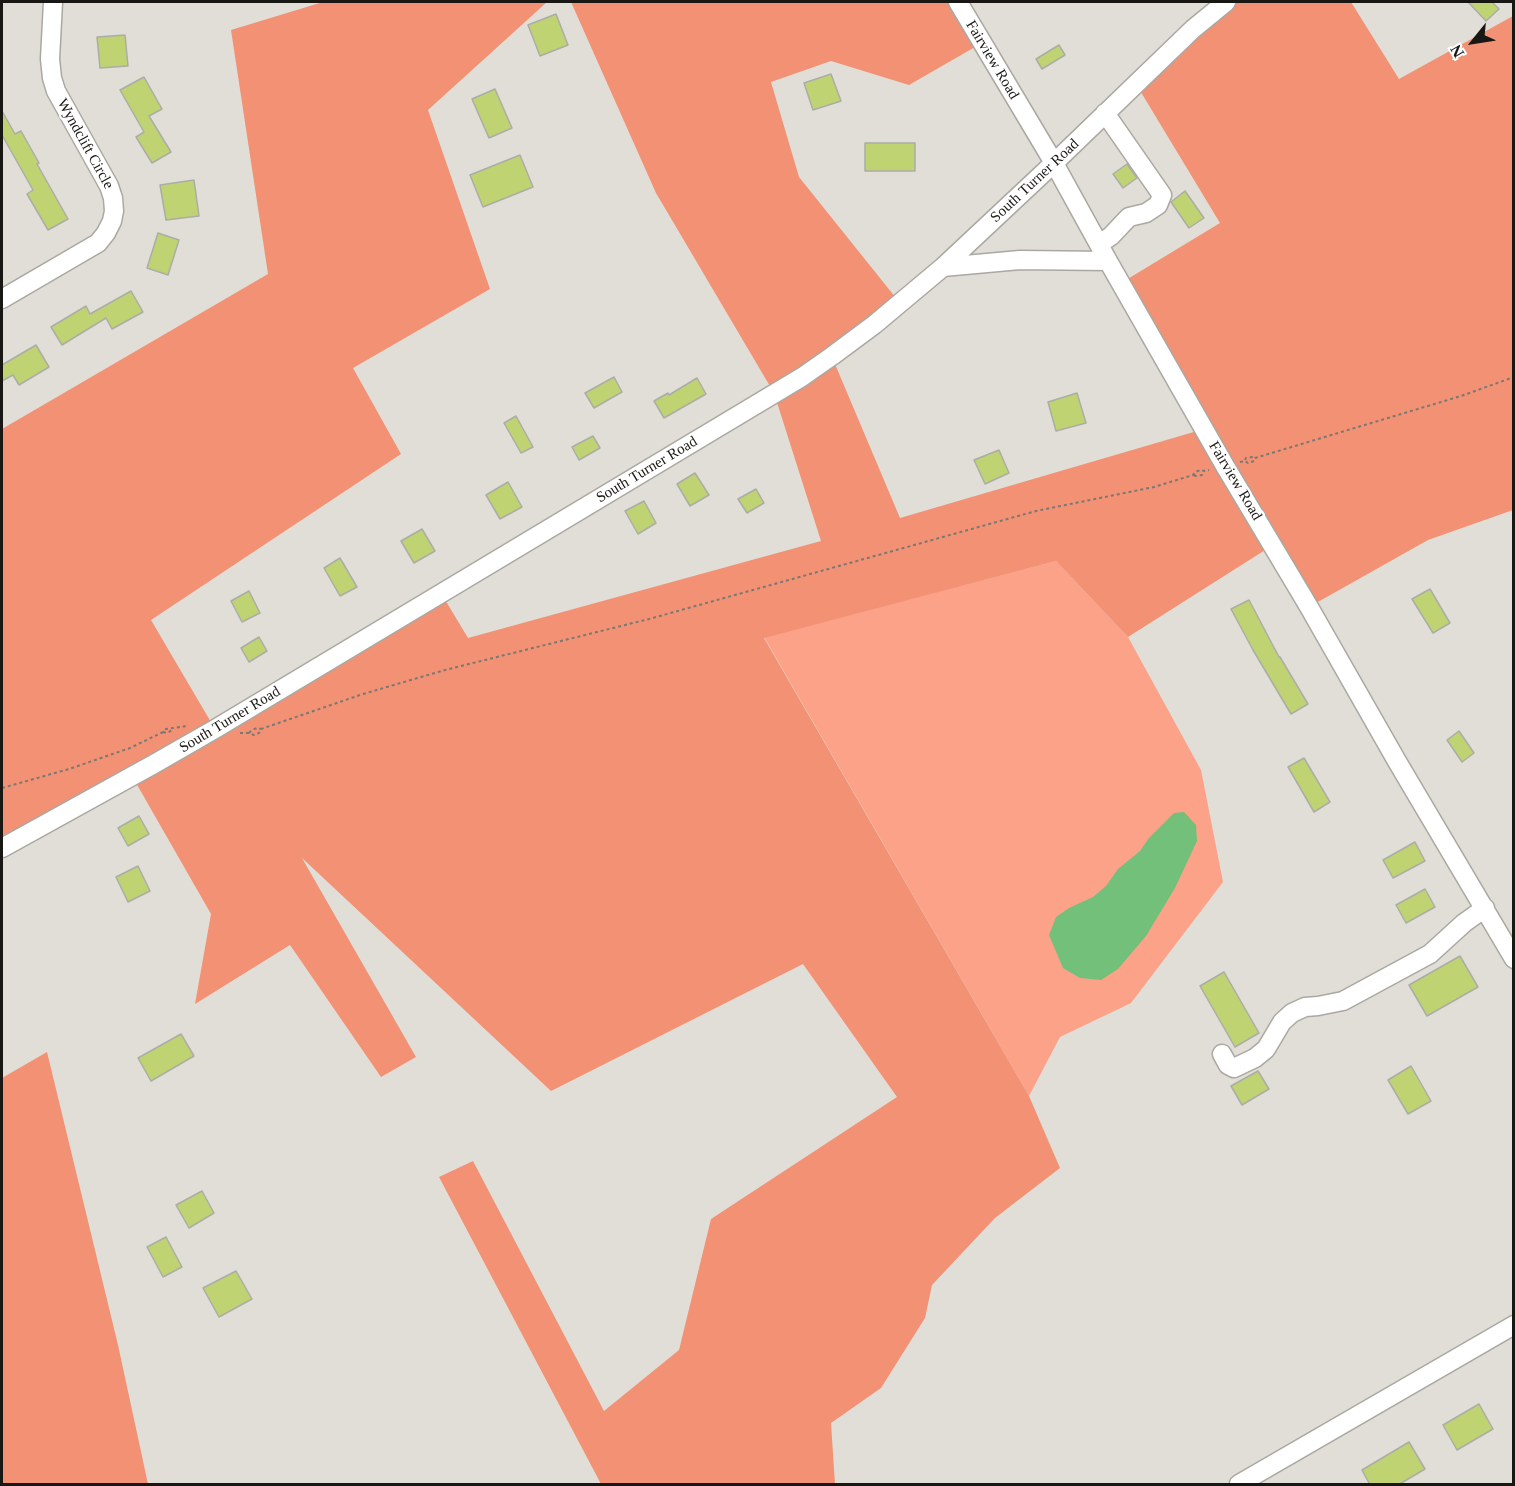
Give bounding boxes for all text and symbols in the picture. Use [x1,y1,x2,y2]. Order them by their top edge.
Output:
north arrow [1443,12,1503,72]
street label: Fairview Road [961,17,1023,103]
text: N [1447,42,1467,61]
street label: Wyndclift Circle [53,96,117,192]
street label: South Turner Road [987,135,1083,227]
street label: South Turner Road [593,433,701,507]
street label: Fairview Road [1204,438,1266,524]
street label: South Turner Road [176,683,284,757]

